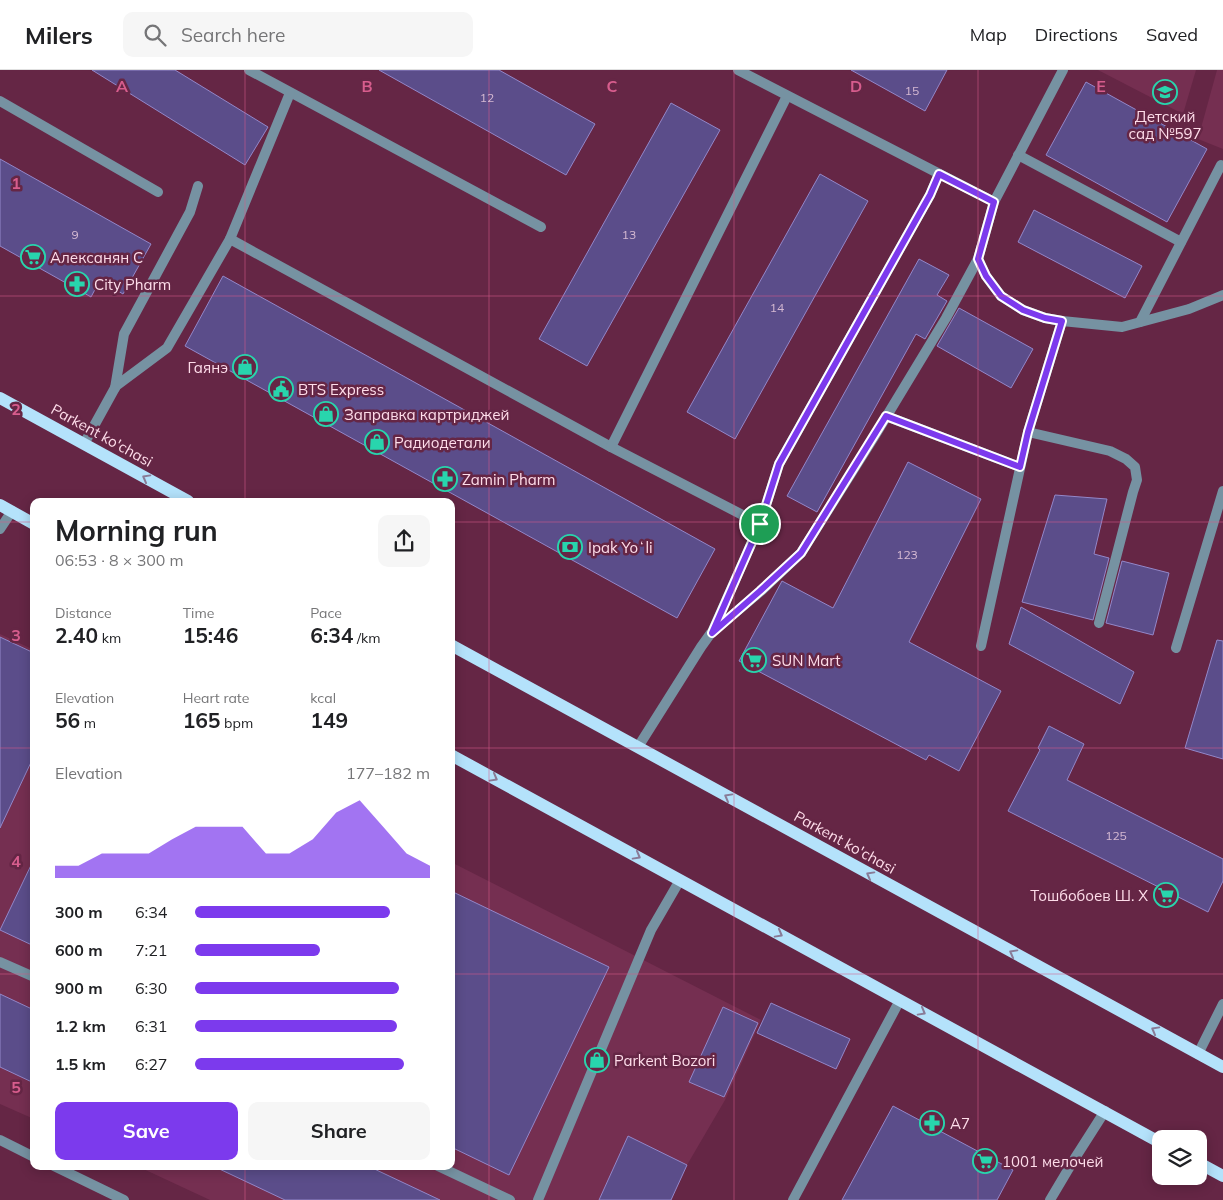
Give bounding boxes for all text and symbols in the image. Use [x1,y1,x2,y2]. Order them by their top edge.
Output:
search box [123,12,473,57]
text: Milers [25,20,93,50]
icon: search [141,21,169,49]
text: Search here [181,23,285,47]
text: Map [970,23,1007,46]
text: Directions [1035,23,1118,46]
text: Saved [1146,23,1198,46]
text: A [116,76,128,96]
text: B [361,76,373,96]
text: C [607,76,618,96]
text: D [850,76,862,96]
text: E [1096,76,1106,96]
school or university icon: Детский сад №597 [1152,79,1178,105]
house number: 15 [905,83,919,98]
house number: 12 [480,90,494,105]
place label: Детский сад №597 [1128,107,1202,143]
text: 1 [11,173,21,193]
house number: 9 [71,227,79,242]
house number: 13 [622,227,636,242]
supermarket icon: Алексанян С [20,244,46,270]
place label: Алексанян С [50,248,143,267]
pharmacy icon: City Pharm [64,271,90,297]
place label: City Pharm [94,275,171,294]
house number: 14 [770,300,784,315]
shop icon: Гаянэ [232,354,258,380]
place label: Гаянэ [188,358,228,377]
public building icon: BTS Express [268,376,294,402]
place label: BTS Express [298,380,384,399]
text: 2 [11,399,21,419]
street label: Parkent ko'chasi [48,399,156,471]
shop icon: Заправка картриджей [313,401,339,427]
place label: Заправка картриджей [344,405,509,424]
shop icon: Радиодетали [364,429,390,455]
place label: Радиодетали [394,433,491,452]
pharmacy icon: Zamin Pharm [432,466,458,492]
place label: Zamin Pharm [462,470,555,489]
one-way arrow [142,474,151,484]
pin [739,503,781,545]
icon: arrive [746,510,774,538]
text: Morning run [55,513,218,548]
button: share [378,515,430,567]
bank icon: Ipak Yoʻli [557,534,583,560]
place label: Ipak Yoʻli [588,538,653,557]
house number: 123 [896,547,918,562]
text: 06:53 · 8 × 300 m [55,550,184,570]
text: Distance [55,604,112,622]
text: Time [183,604,214,622]
text: Pace [310,604,342,622]
text: 2.40 [55,622,98,648]
text: 15:46 [183,622,238,648]
text: 6:34 [310,622,353,648]
text: 3 [11,625,21,645]
text: km [98,629,121,647]
text: /km [353,629,380,647]
supermarket icon: SUN Mart [741,647,767,673]
place label: SUN Mart [772,651,840,670]
text: Elevation [55,689,114,707]
text: Heart rate [183,689,249,707]
text: kcal [310,689,336,707]
text: 56 [55,707,80,733]
text: 165 [183,707,220,733]
text: 149 [310,707,348,733]
text: m [80,714,96,732]
text: bpm [220,714,253,732]
text: Elevation [55,763,123,783]
text: 177–182 m [346,763,430,783]
one-way arrow [489,772,498,782]
one-way arrow [724,793,733,803]
street label: Parkent ko'chasi [791,806,899,878]
house number: 125 [1105,828,1127,843]
one-way arrow [631,850,640,860]
text: 4 [11,851,21,871]
one-way arrow [866,871,875,881]
supermarket icon: Тошбобоев Ш. Х [1153,882,1179,908]
place label: Тошбобоев Ш. Х [1030,886,1148,905]
text: 300 m [55,902,103,922]
text: 6:34 [135,902,167,922]
one-way arrow [774,928,783,938]
text: 600 m [55,940,103,960]
text: 7:21 [135,940,167,960]
one-way arrow [1009,949,1018,959]
text: 900 m [55,978,103,998]
text: 6:30 [135,978,167,998]
one-way arrow [917,1006,926,1016]
text: 1.2 km [55,1016,106,1036]
text: 6:31 [135,1016,167,1036]
one-way arrow [1152,1027,1161,1037]
shop icon: Parkent Bozori [584,1047,610,1073]
place label: Parkent Bozori [614,1051,715,1070]
text: 1.5 km [55,1054,106,1074]
text: 6:27 [135,1054,167,1074]
text: 5 [11,1077,21,1097]
button: Save [55,1102,238,1160]
button: Share [248,1102,430,1160]
pharmacy icon: А7 [919,1110,945,1136]
place label: А7 [950,1114,970,1133]
map controls [1152,1130,1207,1185]
button: layers [1152,1130,1207,1185]
supermarket icon: 1001 мелочей [972,1148,998,1174]
place label: 1001 мелочей [1002,1152,1104,1171]

